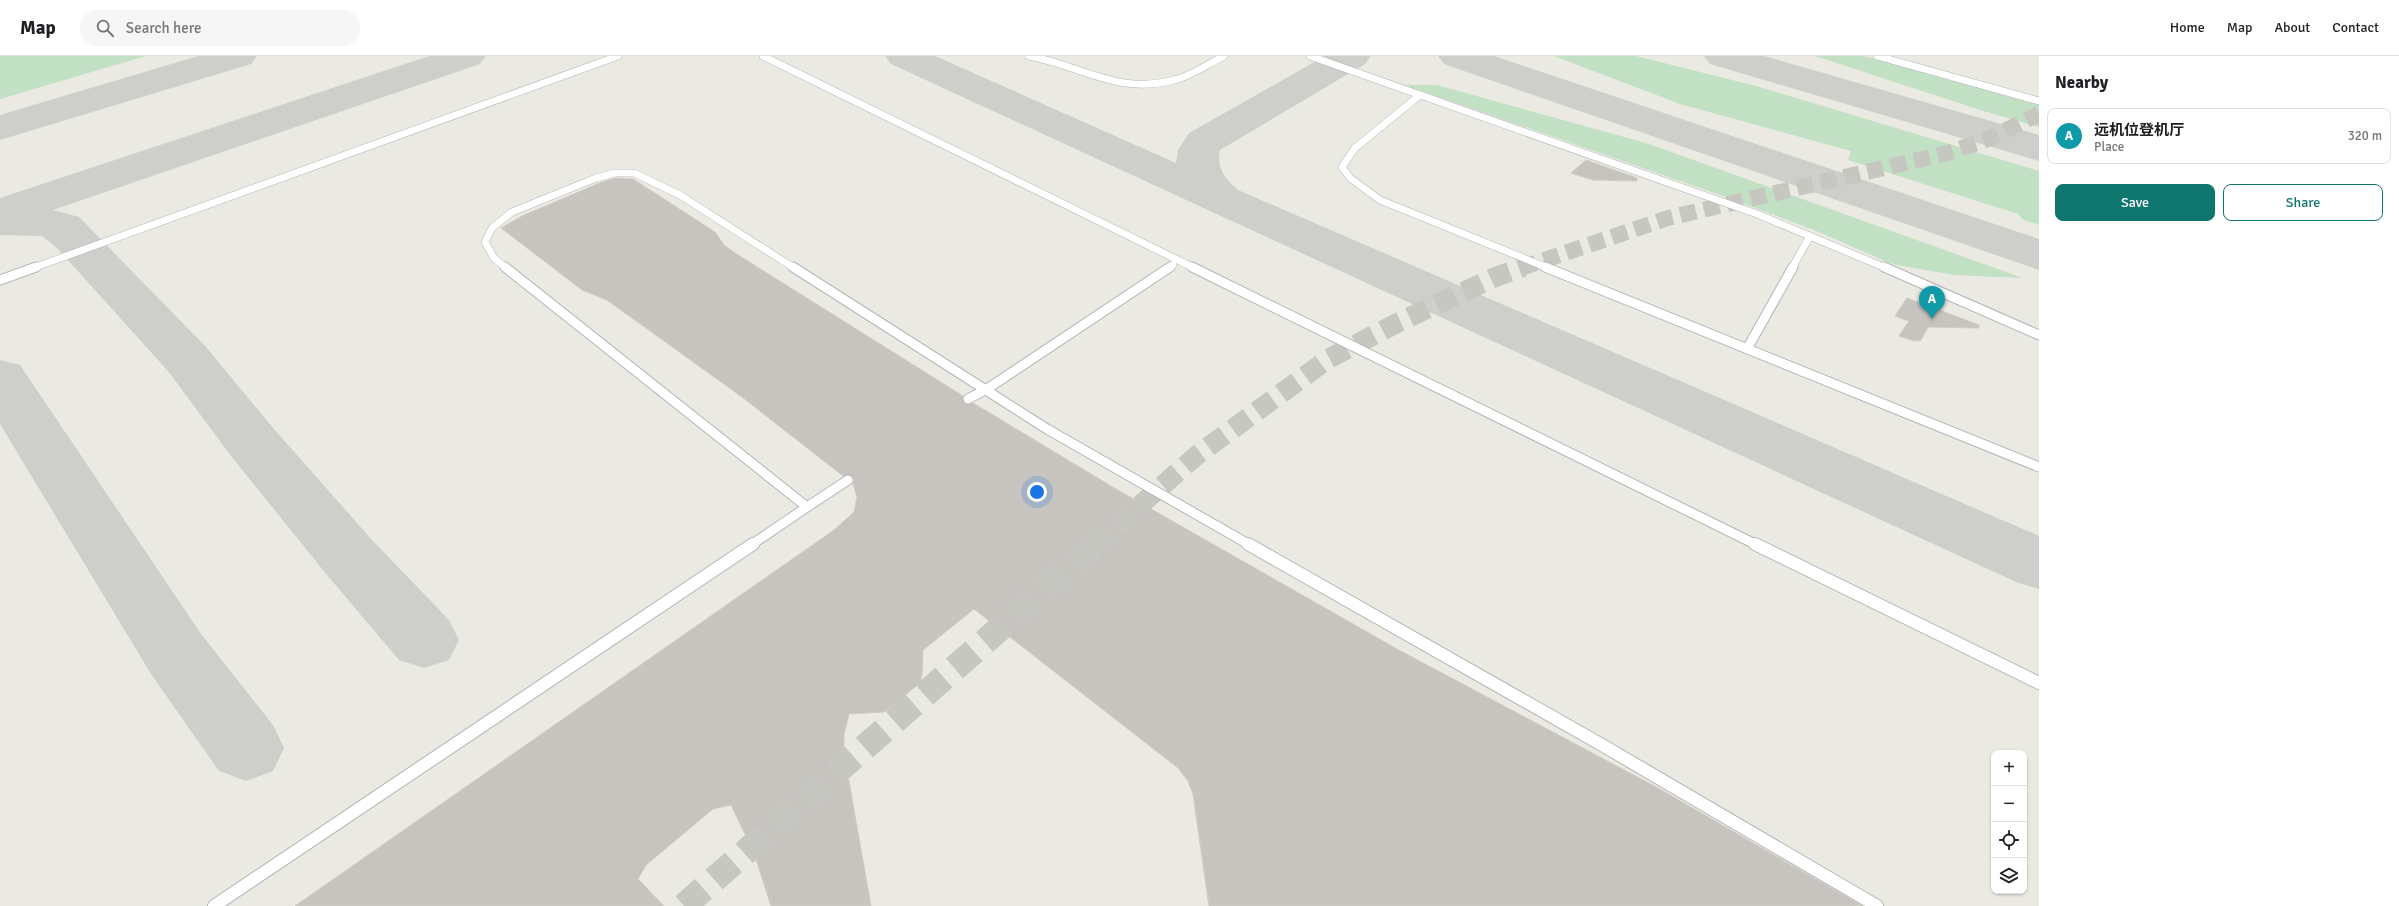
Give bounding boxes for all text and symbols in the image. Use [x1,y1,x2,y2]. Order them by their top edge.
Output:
search box [80,10,360,46]
text: Map [20,16,56,40]
icon: search [94,17,116,39]
text: Search here [126,19,201,37]
text: Home [2170,19,2205,36]
text: Map [2227,19,2252,36]
text: About [2274,19,2310,36]
text: Contact [2332,19,2379,36]
text: Nearby [2055,72,2108,93]
text: 远机位登机厅 [2094,121,2184,139]
text: A [2065,128,2073,144]
text: 320 m [2348,128,2382,144]
text: Place [2094,139,2124,155]
button: Save [2055,184,2215,221]
button: Share [2223,184,2383,221]
pin: A [1919,286,1945,319]
your location [1027,482,1047,502]
map controls [1991,750,2027,894]
button: + [1991,750,2027,786]
button: − [1991,786,2027,822]
button: locate [1991,822,2027,858]
button: layers [1991,858,2027,894]

